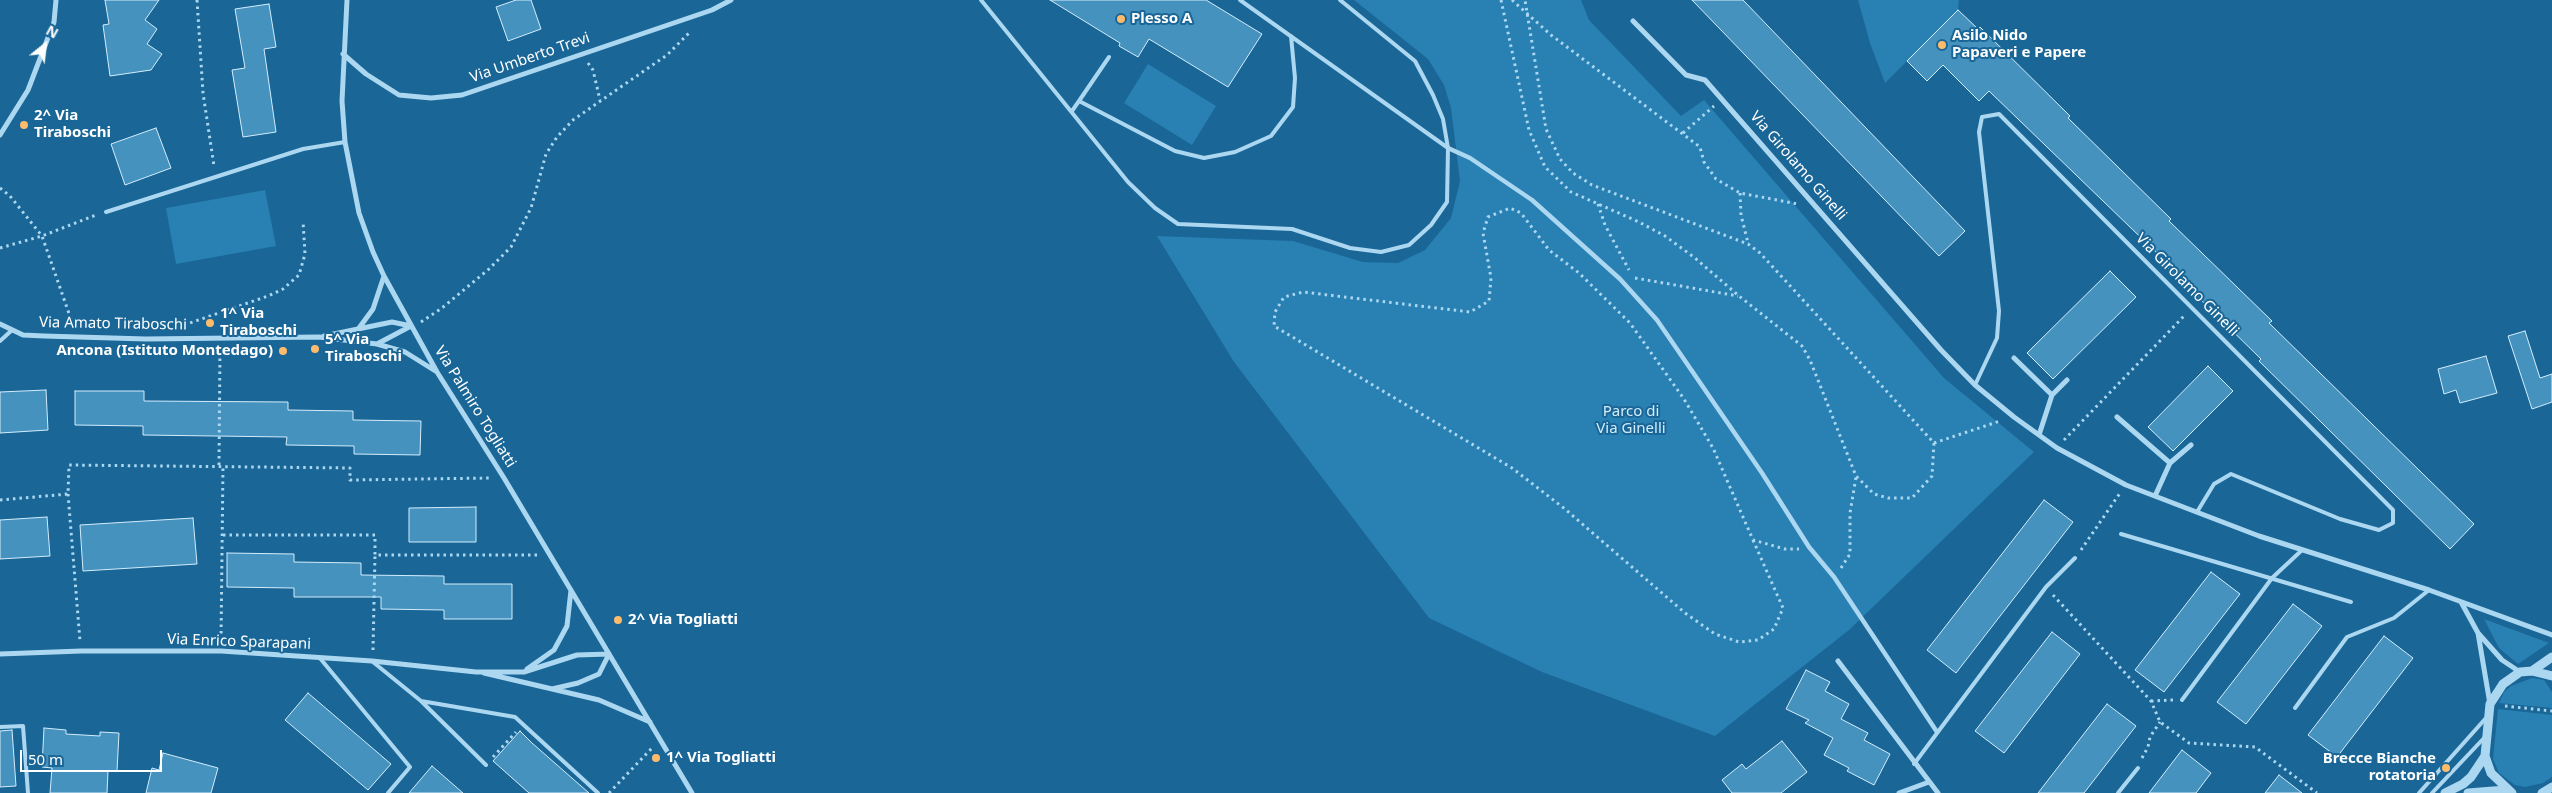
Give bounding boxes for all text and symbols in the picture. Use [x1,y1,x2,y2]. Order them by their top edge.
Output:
place label: Plesso A [1131,10,1192,28]
marker: Plesso A [1115,13,1127,25]
north arrow [20,20,70,70]
text: N [43,20,62,43]
place label: Asilo Nido Papaveri e Papere [1952,27,2086,62]
street label: Via Umberto Trevi [468,29,592,87]
marker: Asilo Nido Papaveri e Papere [1936,39,1948,51]
place label: 2^ Via Tiraboschi [34,107,111,142]
street label: Via Girolamo Ginelli [1746,108,1850,224]
marker: 2^ Via Tiraboschi [18,119,30,131]
street label: Via Girolamo Ginelli [2132,230,2242,340]
place label: 1^ Via Tiraboschi [220,305,297,340]
street label: Via Amato Tiraboschi [39,314,187,334]
marker: 1^ Via Tiraboschi [204,317,216,329]
place label: 5^ Via Tiraboschi [325,331,402,366]
place label: Ancona (Istituto Montedago) [56,342,273,360]
marker: 5^ Via Tiraboschi [309,343,321,355]
street label: Via Palmiro Togliatti [430,343,520,471]
marker: Ancona (Istituto Montedago) [277,345,289,357]
park label: Parco di Via Ginelli [1596,403,1666,438]
place label: 2^ Via Togliatti [628,611,738,629]
marker: 2^ Via Togliatti [612,614,624,626]
street label: Via Enrico Sparapani [167,630,311,654]
scale bar [22,740,165,772]
text: 50 m [28,749,63,769]
place label: 1^ Via Togliatti [666,749,776,767]
place label: Brecce Bianche rotatoria [2323,750,2436,785]
marker: 1^ Via Togliatti [650,752,662,764]
marker: Brecce Bianche rotatoria [2440,762,2452,774]

